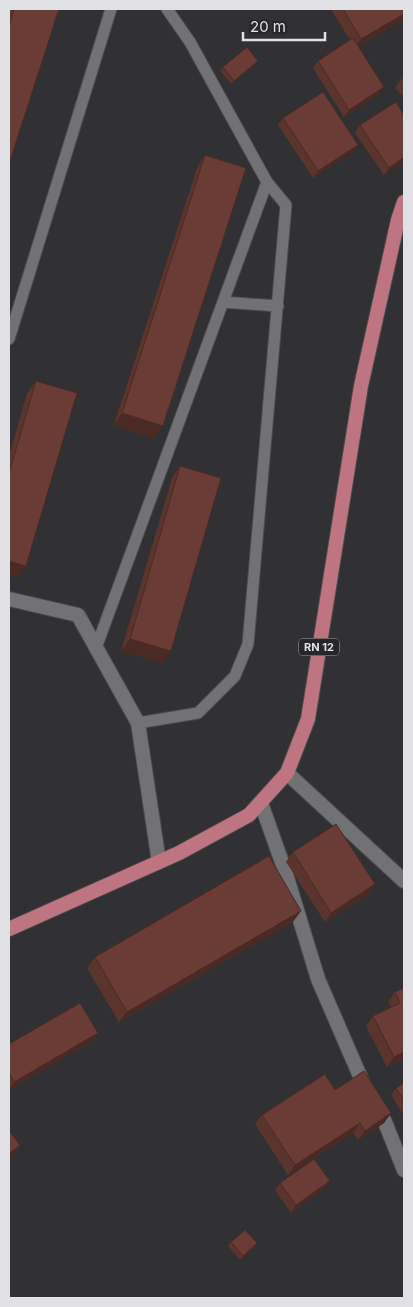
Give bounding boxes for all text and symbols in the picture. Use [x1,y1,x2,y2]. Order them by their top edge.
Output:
scale bar [243,10,326,42]
text: 20 m [250,17,286,36]
road number: RN 12 [299,638,339,656]

